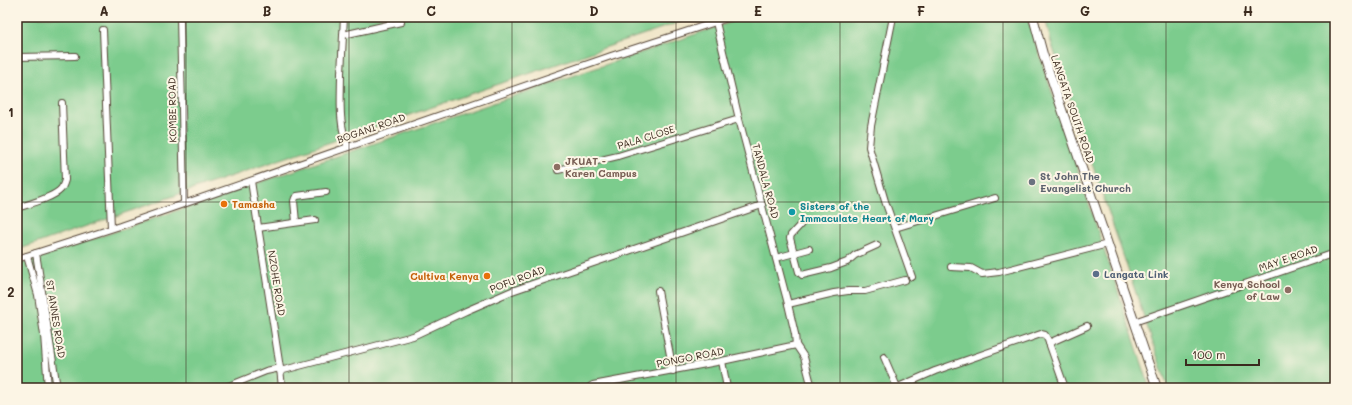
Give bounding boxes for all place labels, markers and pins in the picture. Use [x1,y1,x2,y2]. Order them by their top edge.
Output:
place label: JKUAT - Karen Campus [565,154,637,180]
marker: JKUAT - Karen Campus [552,162,562,172]
place label: St John The Evangelist Church [1040,169,1131,195]
marker: St John The Evangelist Church [1027,177,1037,187]
place label: Tamasha [232,197,275,211]
marker: Tamasha [219,199,229,209]
place label: Sisters of the Immaculate Heart of Mary [800,199,934,225]
marker: Sisters of the Immaculate Heart of Mary [787,207,797,217]
place label: Langata Link [1104,267,1168,281]
place label: Cultiva Kenya [410,269,479,283]
marker: Langata Link [1091,269,1101,279]
marker: Cultiva Kenya [482,271,492,281]
place label: Kenya School of Law [1214,277,1280,303]
marker: Kenya School of Law [1283,285,1293,295]

